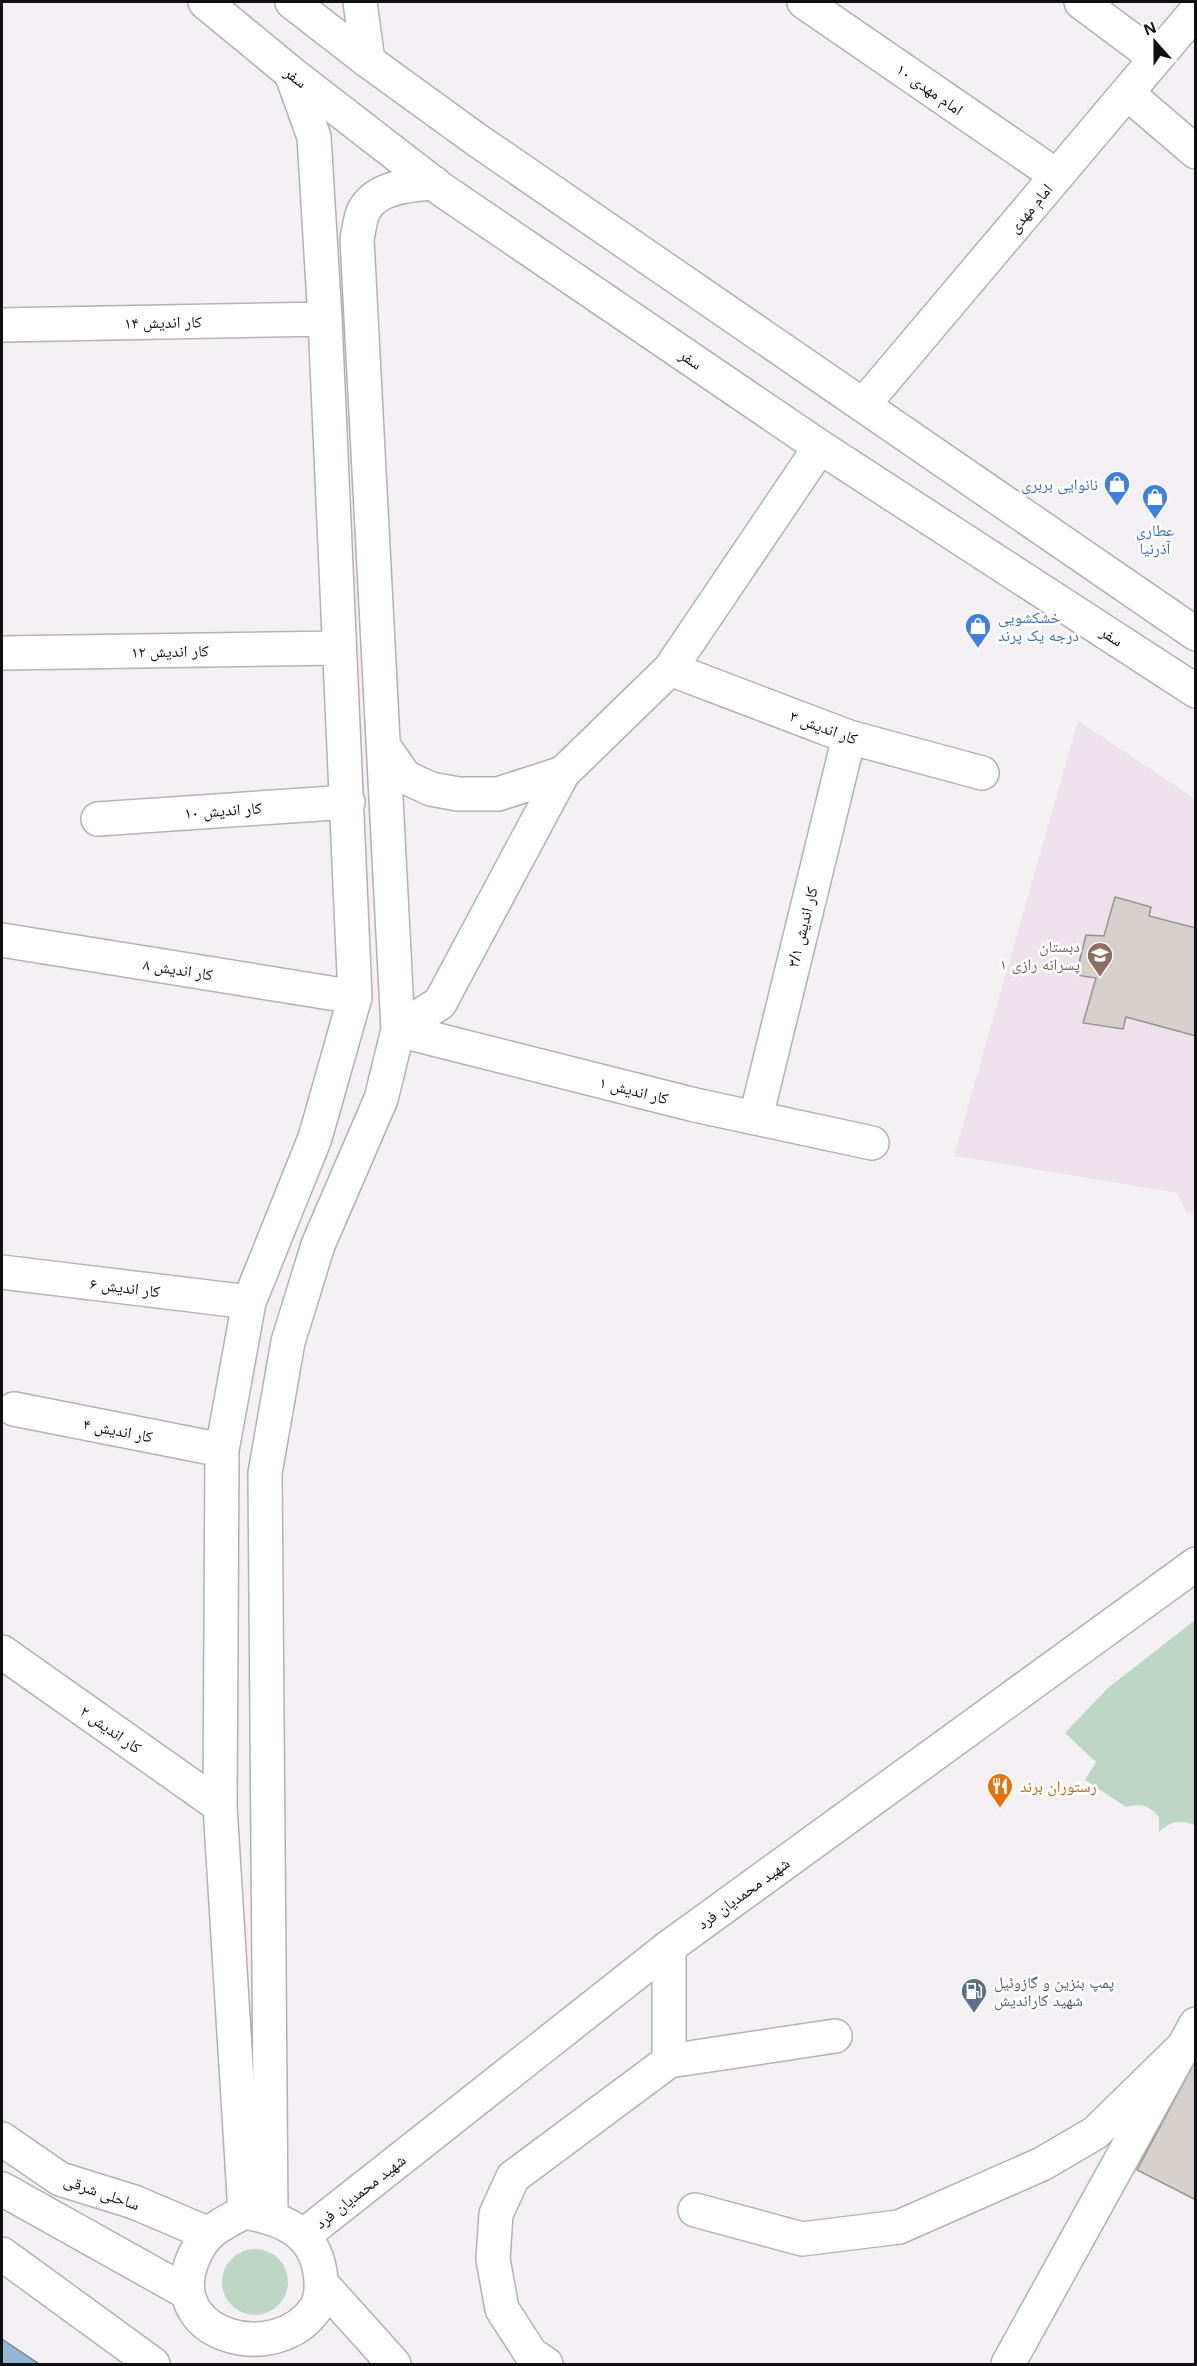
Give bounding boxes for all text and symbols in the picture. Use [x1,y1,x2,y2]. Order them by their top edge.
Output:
north arrow [1125,12,1185,72]
text: N [1141,18,1158,38]
street label: ۱۰ امام مهدی [892,60,966,120]
street label: سفر [280,63,310,92]
street label: امام مهدی [1005,181,1057,237]
street label: ۱۴ کار اندیش [124,313,202,334]
street label: سفر [675,345,705,374]
shop icon: نانوایی بربری [1102,469,1132,507]
place label: نانوایی بربری [1021,476,1098,495]
shop icon: عطاری آذرنیا [1140,482,1170,520]
place label: عطاری آذرنیا [1136,522,1174,558]
place label: خشکشویی درجه یک پرند [998,609,1079,645]
shop icon: خشکشویی درجه یک پرند [963,611,993,649]
street label: سفر [1096,622,1126,651]
street label: ۱۲ کار اندیش [131,642,209,663]
street label: ۳ کار اندیش [787,707,860,750]
street label: ۱۰ کار اندیش [184,799,263,824]
street label: ۳/۱ کار اندیش [784,885,823,970]
place label: دبستان پسرانه رازی ۱ [1000,938,1080,975]
school or university icon: دبستان پسرانه رازی ۱ [1085,940,1115,978]
street label: ۸ کار اندیش [141,956,214,985]
street label: ۱ کار اندیش [597,1074,670,1109]
street label: ۶ کار اندیش [89,1275,161,1302]
street label: ۴ کار اندیش [81,1415,154,1448]
street label: ۲ کار اندیش [76,1702,145,1758]
restaurant icon: رستوران برند [985,1771,1015,1809]
place label: رستوران برند [1020,1778,1097,1797]
street label: شهید محمدیان فرد [694,1854,794,1934]
place label: پمپ بنزین و گازوئیل شهید کاراندیش [994,1974,1115,2011]
fuel station icon: پمپ بنزین و گازوئیل شهید کاراندیش [959,1976,989,2014]
street label: شهید محمدیان فرد [312,2151,410,2233]
street label: ساحلی شرقی [61,2172,142,2215]

